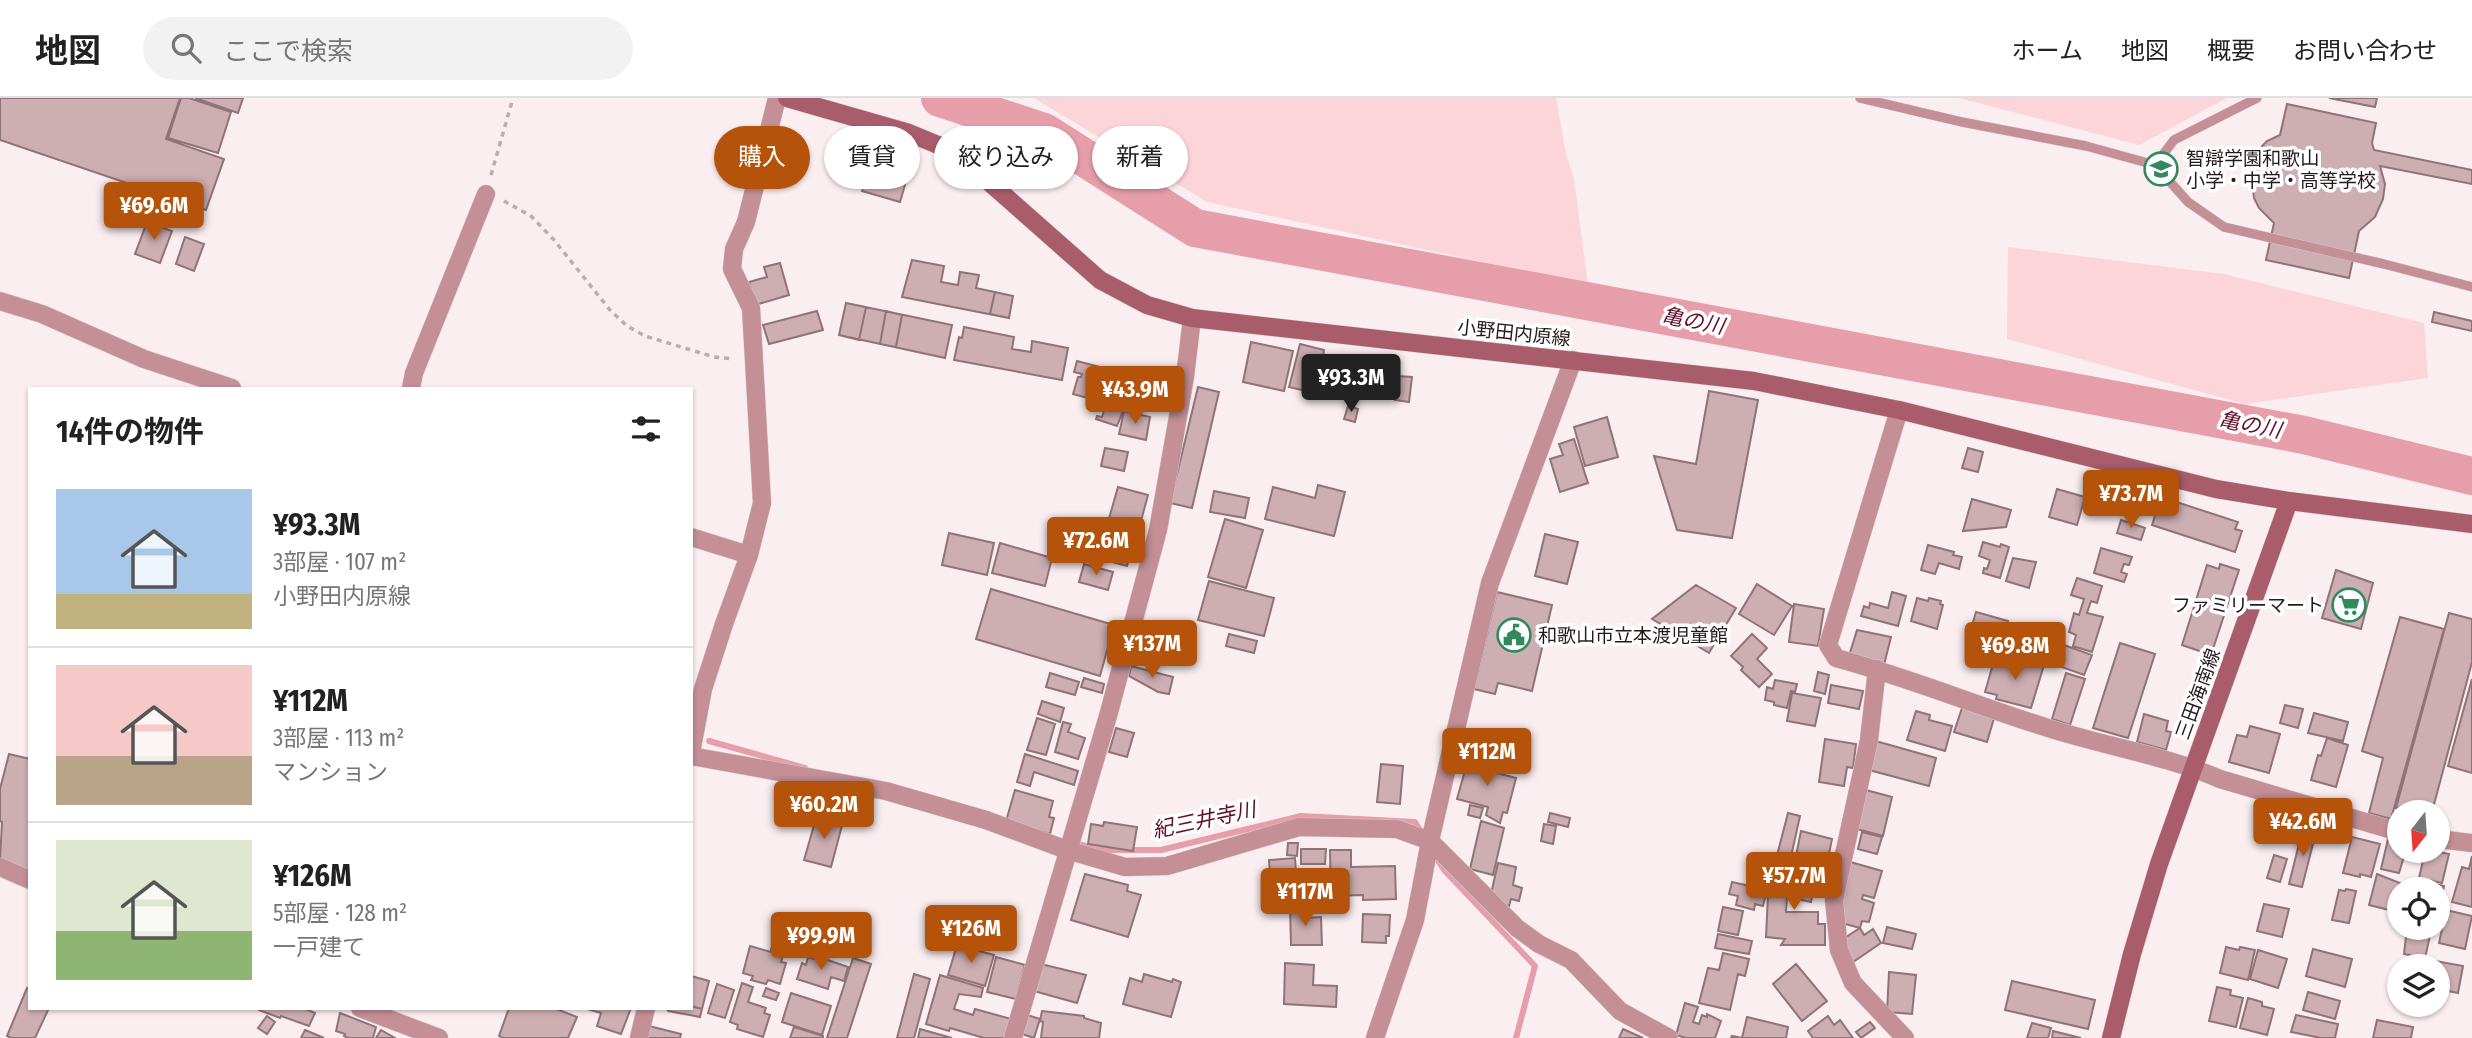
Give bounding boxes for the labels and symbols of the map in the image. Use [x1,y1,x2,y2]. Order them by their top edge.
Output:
place label: 智辯学園和歌山 小学・中学・高等学校 [2186,147,2376,192]
school or university icon: 智辯学園和歌山 小学・中学・高等学校 [2142,150,2180,188]
pin: ¥69.6M [97,183,211,242]
water label: 亀の川 [1660,302,1728,340]
street label: 小野田内原線 [1456,316,1572,350]
pin: ¥93.3M [1294,354,1408,414]
pin: ¥43.9M [1078,366,1192,426]
water label: 亀の川 [2217,406,2285,444]
pin: ¥73.7M [2074,470,2188,530]
pin: ¥72.6M [1039,518,1153,577]
supermarket icon: ファミリーマート [2330,586,2368,624]
place label: ファミリーマート [2172,594,2324,617]
public building icon: 和歌山市立本渡児童館 [1495,616,1533,654]
pin: ¥137M [1103,620,1201,680]
pin: ¥69.8M [1958,622,2072,682]
place label: 和歌山市立本渡児童館 [1538,624,1728,647]
street label: 三田海南線 [2171,645,2225,743]
pin: ¥112M [1438,728,1536,788]
pin: ¥60.2M [767,782,881,841]
water label: 紀三井寺川 [1150,796,1260,844]
pin: ¥42.6M [2246,798,2360,858]
north arrow [2387,800,2450,863]
pin: ¥57.7M [1737,852,1851,912]
pin: ¥117M [1256,868,1354,928]
pin: ¥126M [922,906,1020,965]
pin: ¥99.9M [764,912,878,972]

